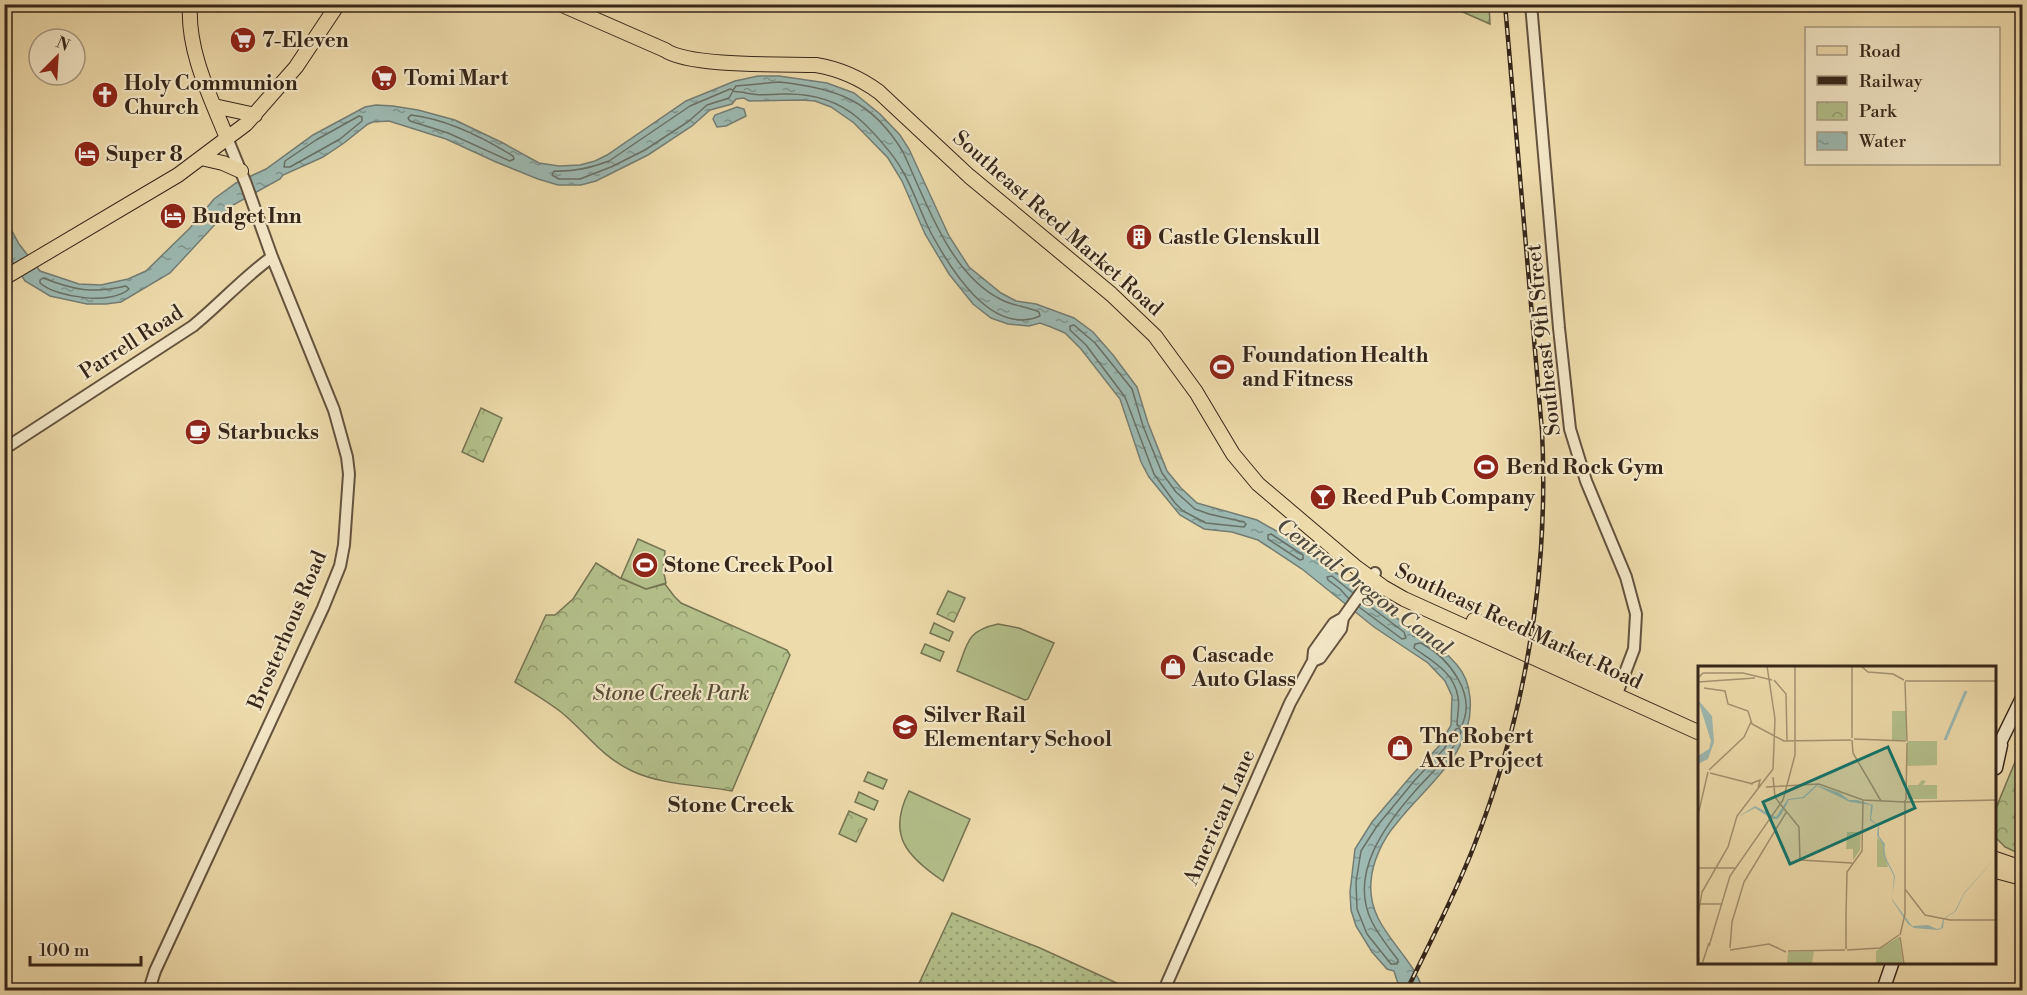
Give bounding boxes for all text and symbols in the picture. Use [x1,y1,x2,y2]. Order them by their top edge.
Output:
supermarket icon: 7-Eleven [228,25,258,55]
north arrow [27,27,87,87]
legend [1805,27,2000,165]
place label: 7-Eleven [262,28,349,54]
text: N [53,33,73,56]
text: Road [1859,40,1902,63]
supermarket icon: Tomi Mart [369,63,399,93]
place label: Tomi Mart [404,66,509,92]
text: Railway [1859,70,1923,93]
place label: Holy Communion Church [124,71,298,121]
church icon: Holy Communion Church [90,80,120,110]
text: Park [1859,100,1898,123]
street label: Southeast Reed Market Road [947,125,1168,322]
text: Water [1858,130,1907,153]
hotel icon: Super 8 [72,139,102,169]
place label: Super 8 [106,142,183,168]
hotel icon: Budget Inn [158,201,188,231]
place label: Budget Inn [192,204,302,230]
building icon: Castle Glenskull [1124,222,1154,252]
place label: Castle Glenskull [1158,225,1320,251]
street label: Southeast 9th Street [1521,242,1567,437]
street label: Parrell Road [75,300,188,386]
place label: Foundation Health and Fitness [1242,343,1428,393]
sports icon: Foundation Health and Fitness [1207,352,1237,382]
cafe icon: Starbucks [183,417,213,447]
place label: Starbucks [218,420,319,446]
sports icon: Bend Rock Gym [1471,452,1501,482]
place label: Bend Rock Gym [1506,455,1664,481]
bar icon: Reed Pub Company [1308,482,1338,512]
place label: Reed Pub Company [1342,485,1536,511]
water label: Central Oregon Canal [1271,512,1457,662]
street label: Brosterhous Road [242,547,333,715]
sports icon: Stone Creek Pool [630,550,660,580]
place label: Stone Creek Pool [664,553,833,579]
street label: Southeast Reed Market Road [1391,558,1647,696]
place label: Cascade Auto Glass [1191,643,1296,693]
shop icon: Cascade Auto Glass [1158,652,1188,682]
inset map [1698,666,1997,965]
park label: Stone Creek Park [593,681,749,707]
place label: Silver Rail Elementary School [924,703,1112,753]
school or university icon: Silver Rail Elementary School [890,712,920,742]
place label: The Robert Axle Project [1419,724,1543,774]
shop icon: The Robert Axle Project [1385,733,1415,763]
street label: American Lane [1178,746,1261,890]
district label: Stone Creek [668,792,795,819]
scale bar [30,929,141,967]
text: 100 m [39,939,90,962]

